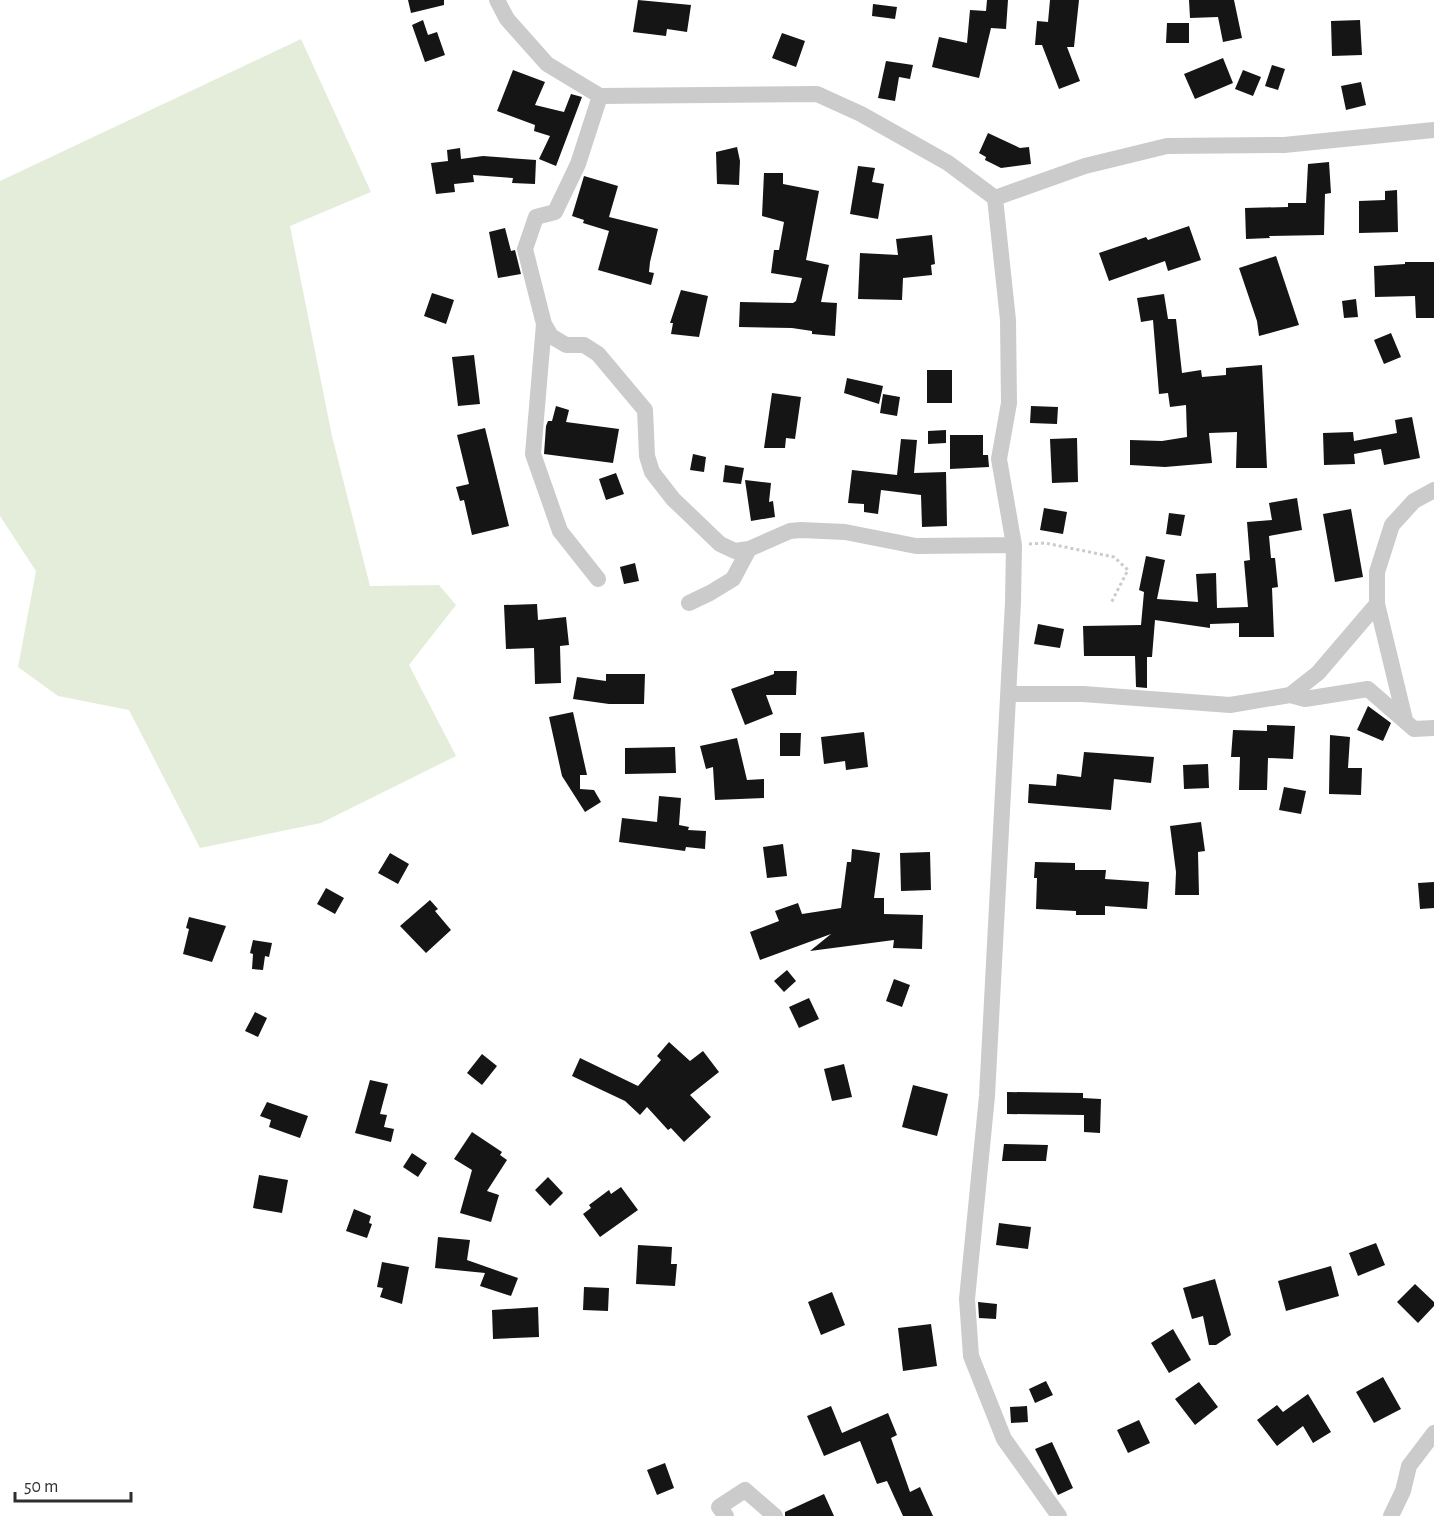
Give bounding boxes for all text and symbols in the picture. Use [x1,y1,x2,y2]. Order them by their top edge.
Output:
scale bar [15,1465,130,1503]
text: 50 m [24,1478,58,1496]

